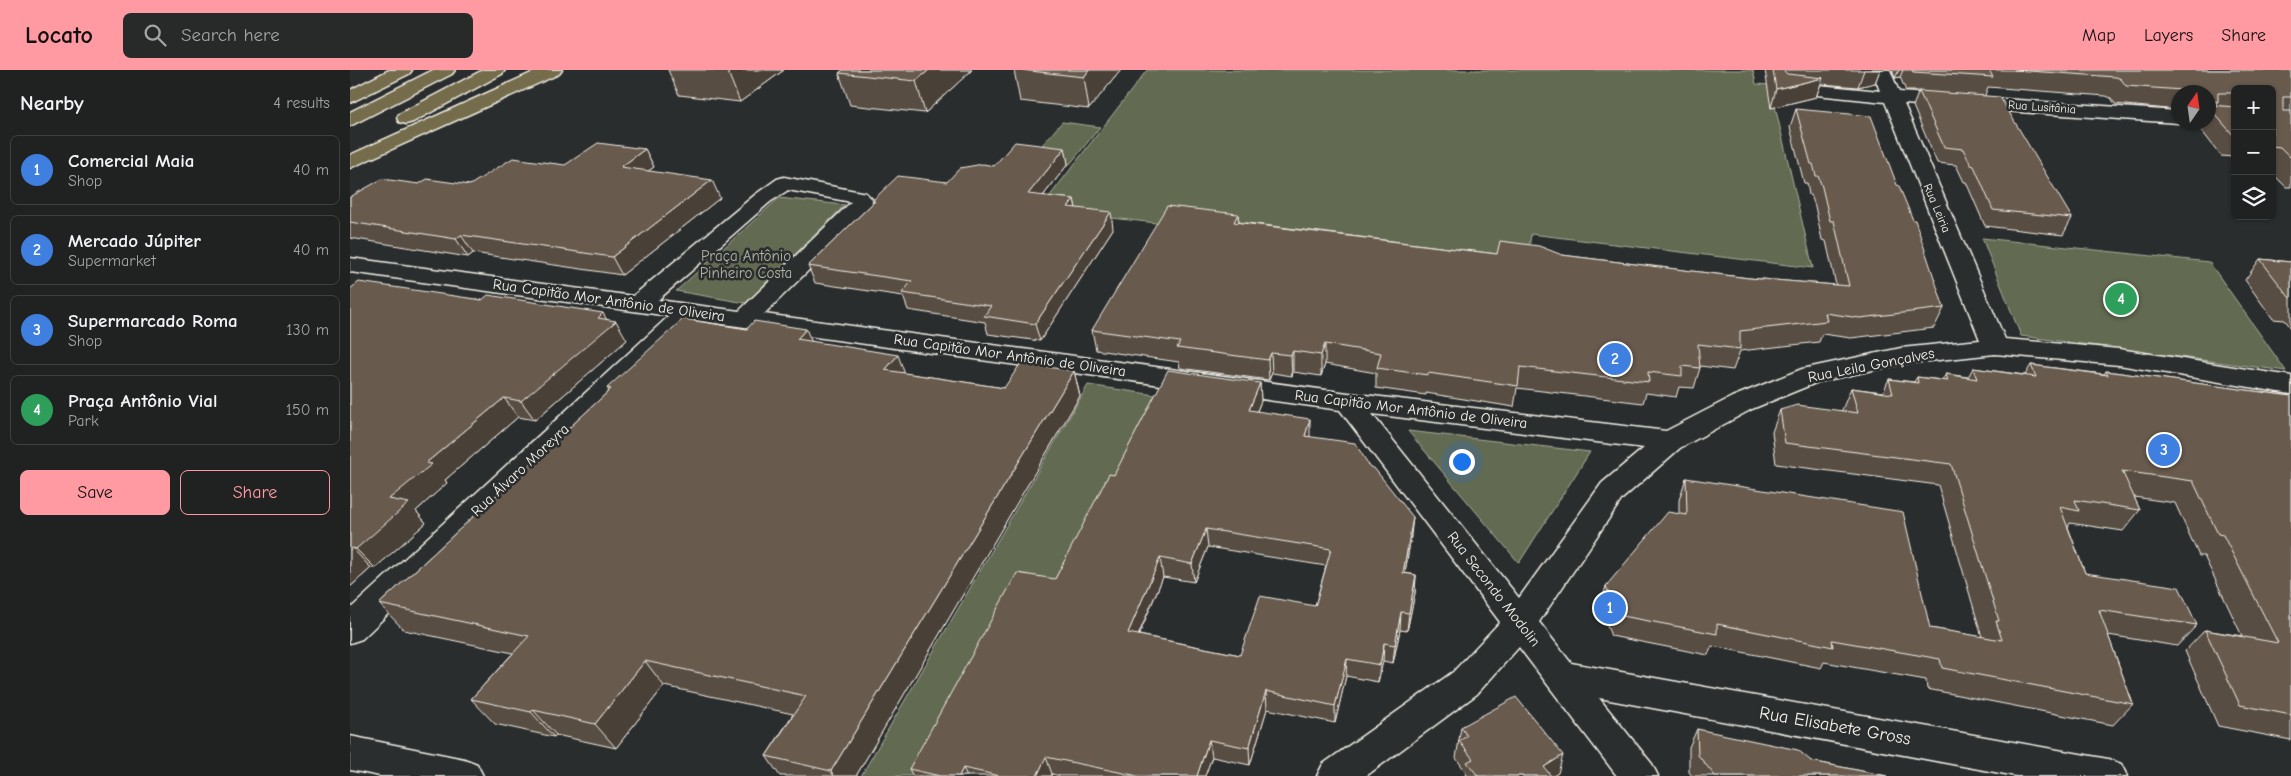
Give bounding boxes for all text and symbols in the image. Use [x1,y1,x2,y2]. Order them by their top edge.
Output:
search box [123,13,473,58]
text: Locato [25,21,93,49]
icon: search [141,21,169,49]
text: Search here [181,24,280,46]
text: Map [2082,25,2116,46]
text: Layers [2144,25,2193,46]
text: Share [2221,25,2266,46]
north arrow [2171,85,2216,130]
map controls [2231,85,2276,220]
button: + [2231,85,2276,130]
text: Nearby [20,91,84,115]
text: 4 results [273,94,330,112]
street label: Rua Lusitânia [2008,98,2076,116]
button: − [2231,130,2276,175]
text: Comercial Maia [68,150,194,172]
text: 1 [34,161,40,179]
text: 40 m [293,161,329,179]
text: Shop [68,172,102,190]
button: layers [2231,175,2276,220]
street label: Rua Leiria [1920,181,1954,235]
text: Mercado Júpiter [68,230,201,252]
text: 2 [33,241,41,259]
text: 40 m [293,241,329,259]
park label: Praça Antônio Pinheiro Costa [700,247,792,282]
text: Supermarket [68,252,156,270]
street label: Rua Capitão Mor Antônio de Oliveira [492,275,726,325]
pin: 4 [2105,280,2137,318]
text: Supermarcado Roma [68,310,238,332]
text: 3 [33,321,41,339]
text: 130 m [286,321,329,339]
street label: Rua Capitão Mor Antônio de Oliveira [893,330,1127,380]
text: Shop [68,332,102,350]
pin: 2 [1599,340,1631,378]
street label: Rua Leila Gonçalves [1806,344,1936,386]
street label: Rua Capitão Mor Antônio de Oliveira [1294,386,1528,432]
text: Praça Antônio Vial [68,390,218,412]
text: 4 [33,401,41,419]
text: 150 m [286,401,329,419]
text: Park [68,412,99,430]
street label: Rua Álvaro Moreyra [467,419,573,520]
pin: 3 [2148,431,2180,469]
your location [1449,449,1475,475]
button: Save [20,470,170,515]
button: Share [180,470,330,515]
street label: Rua Secondo Modolin [1444,528,1544,650]
pin: 1 [1594,589,1626,627]
street label: Rua Elisabete Gross [1758,702,1912,750]

